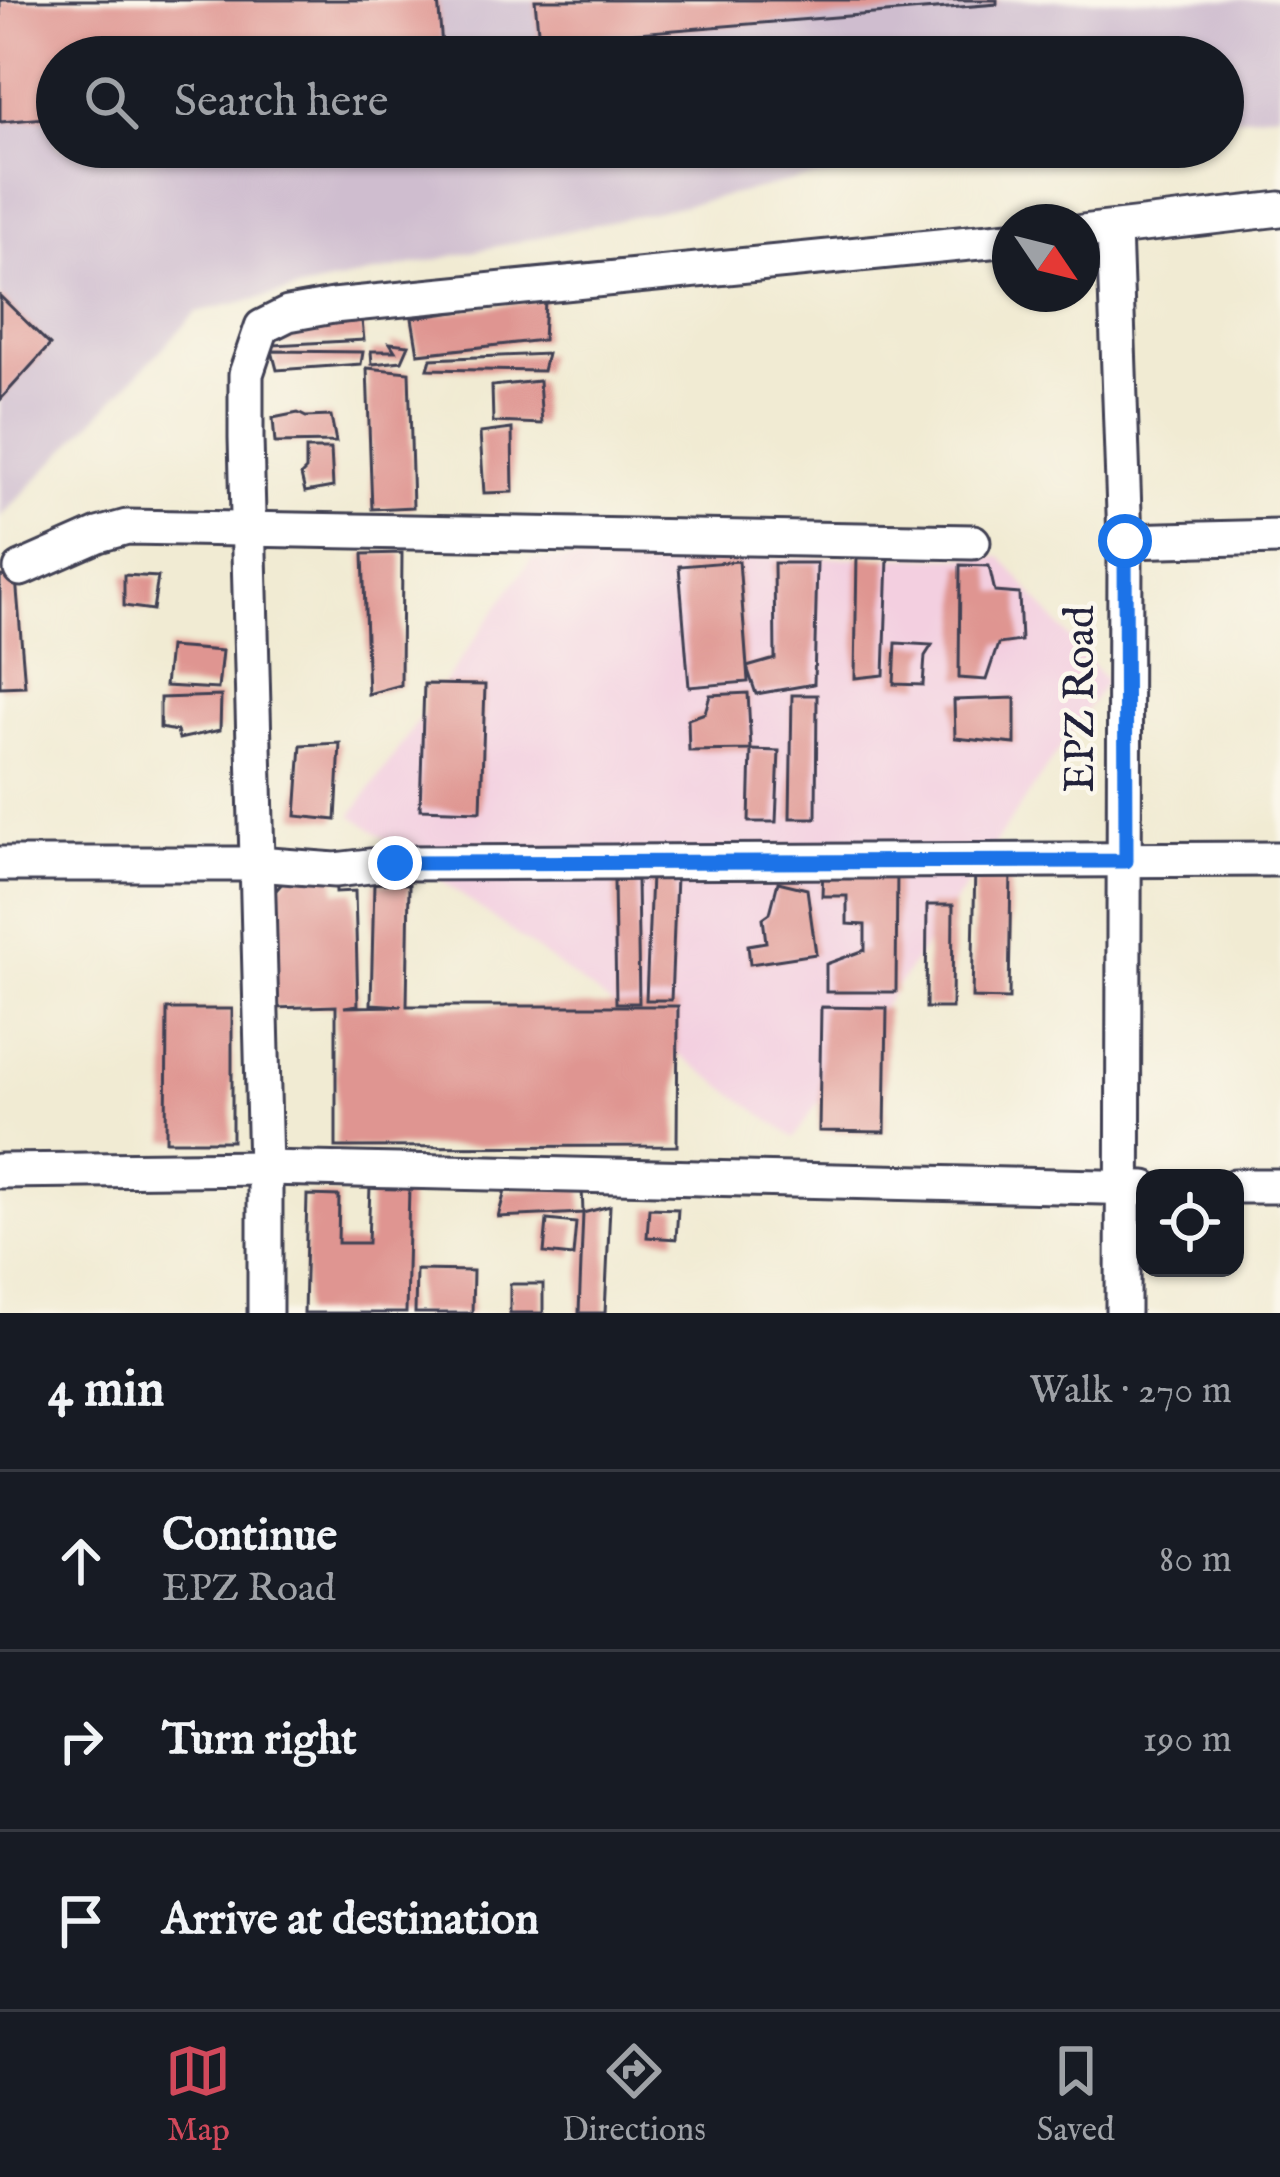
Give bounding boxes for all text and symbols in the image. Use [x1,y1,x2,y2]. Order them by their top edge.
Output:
search box [36,36,1244,168]
icon: search [78,69,144,135]
text: Search here [174,74,388,131]
north arrow [992,204,1100,312]
route start [1098,514,1152,568]
street label: EPZ Road [1055,605,1108,792]
route end [368,836,422,890]
map controls [1136,1169,1244,1277]
button: locate [1136,1169,1244,1277]
text: 4 min [48,1359,164,1424]
text: Walk · 270 m [1029,1367,1232,1416]
text: Continue [162,1508,337,1565]
icon: ahead [48,1528,114,1594]
text: 80 m [1159,1536,1232,1585]
text: EPZ Road [162,1565,336,1614]
icon: right [48,1708,114,1774]
text: Turn right [162,1712,357,1769]
text: 190 m [1143,1716,1232,1765]
icon: arrive [48,1888,114,1954]
text: Arrive at destination [162,1892,539,1949]
tab: Map [165,2038,231,2152]
tab: Directions [562,2038,706,2152]
tab: Saved [1037,2038,1115,2152]

